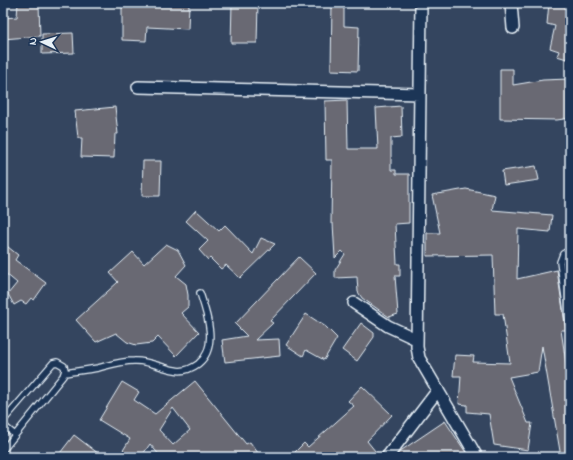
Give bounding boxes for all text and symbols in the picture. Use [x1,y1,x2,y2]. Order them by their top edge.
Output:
north arrow [22,22,62,62]
text: N [25,37,41,46]

